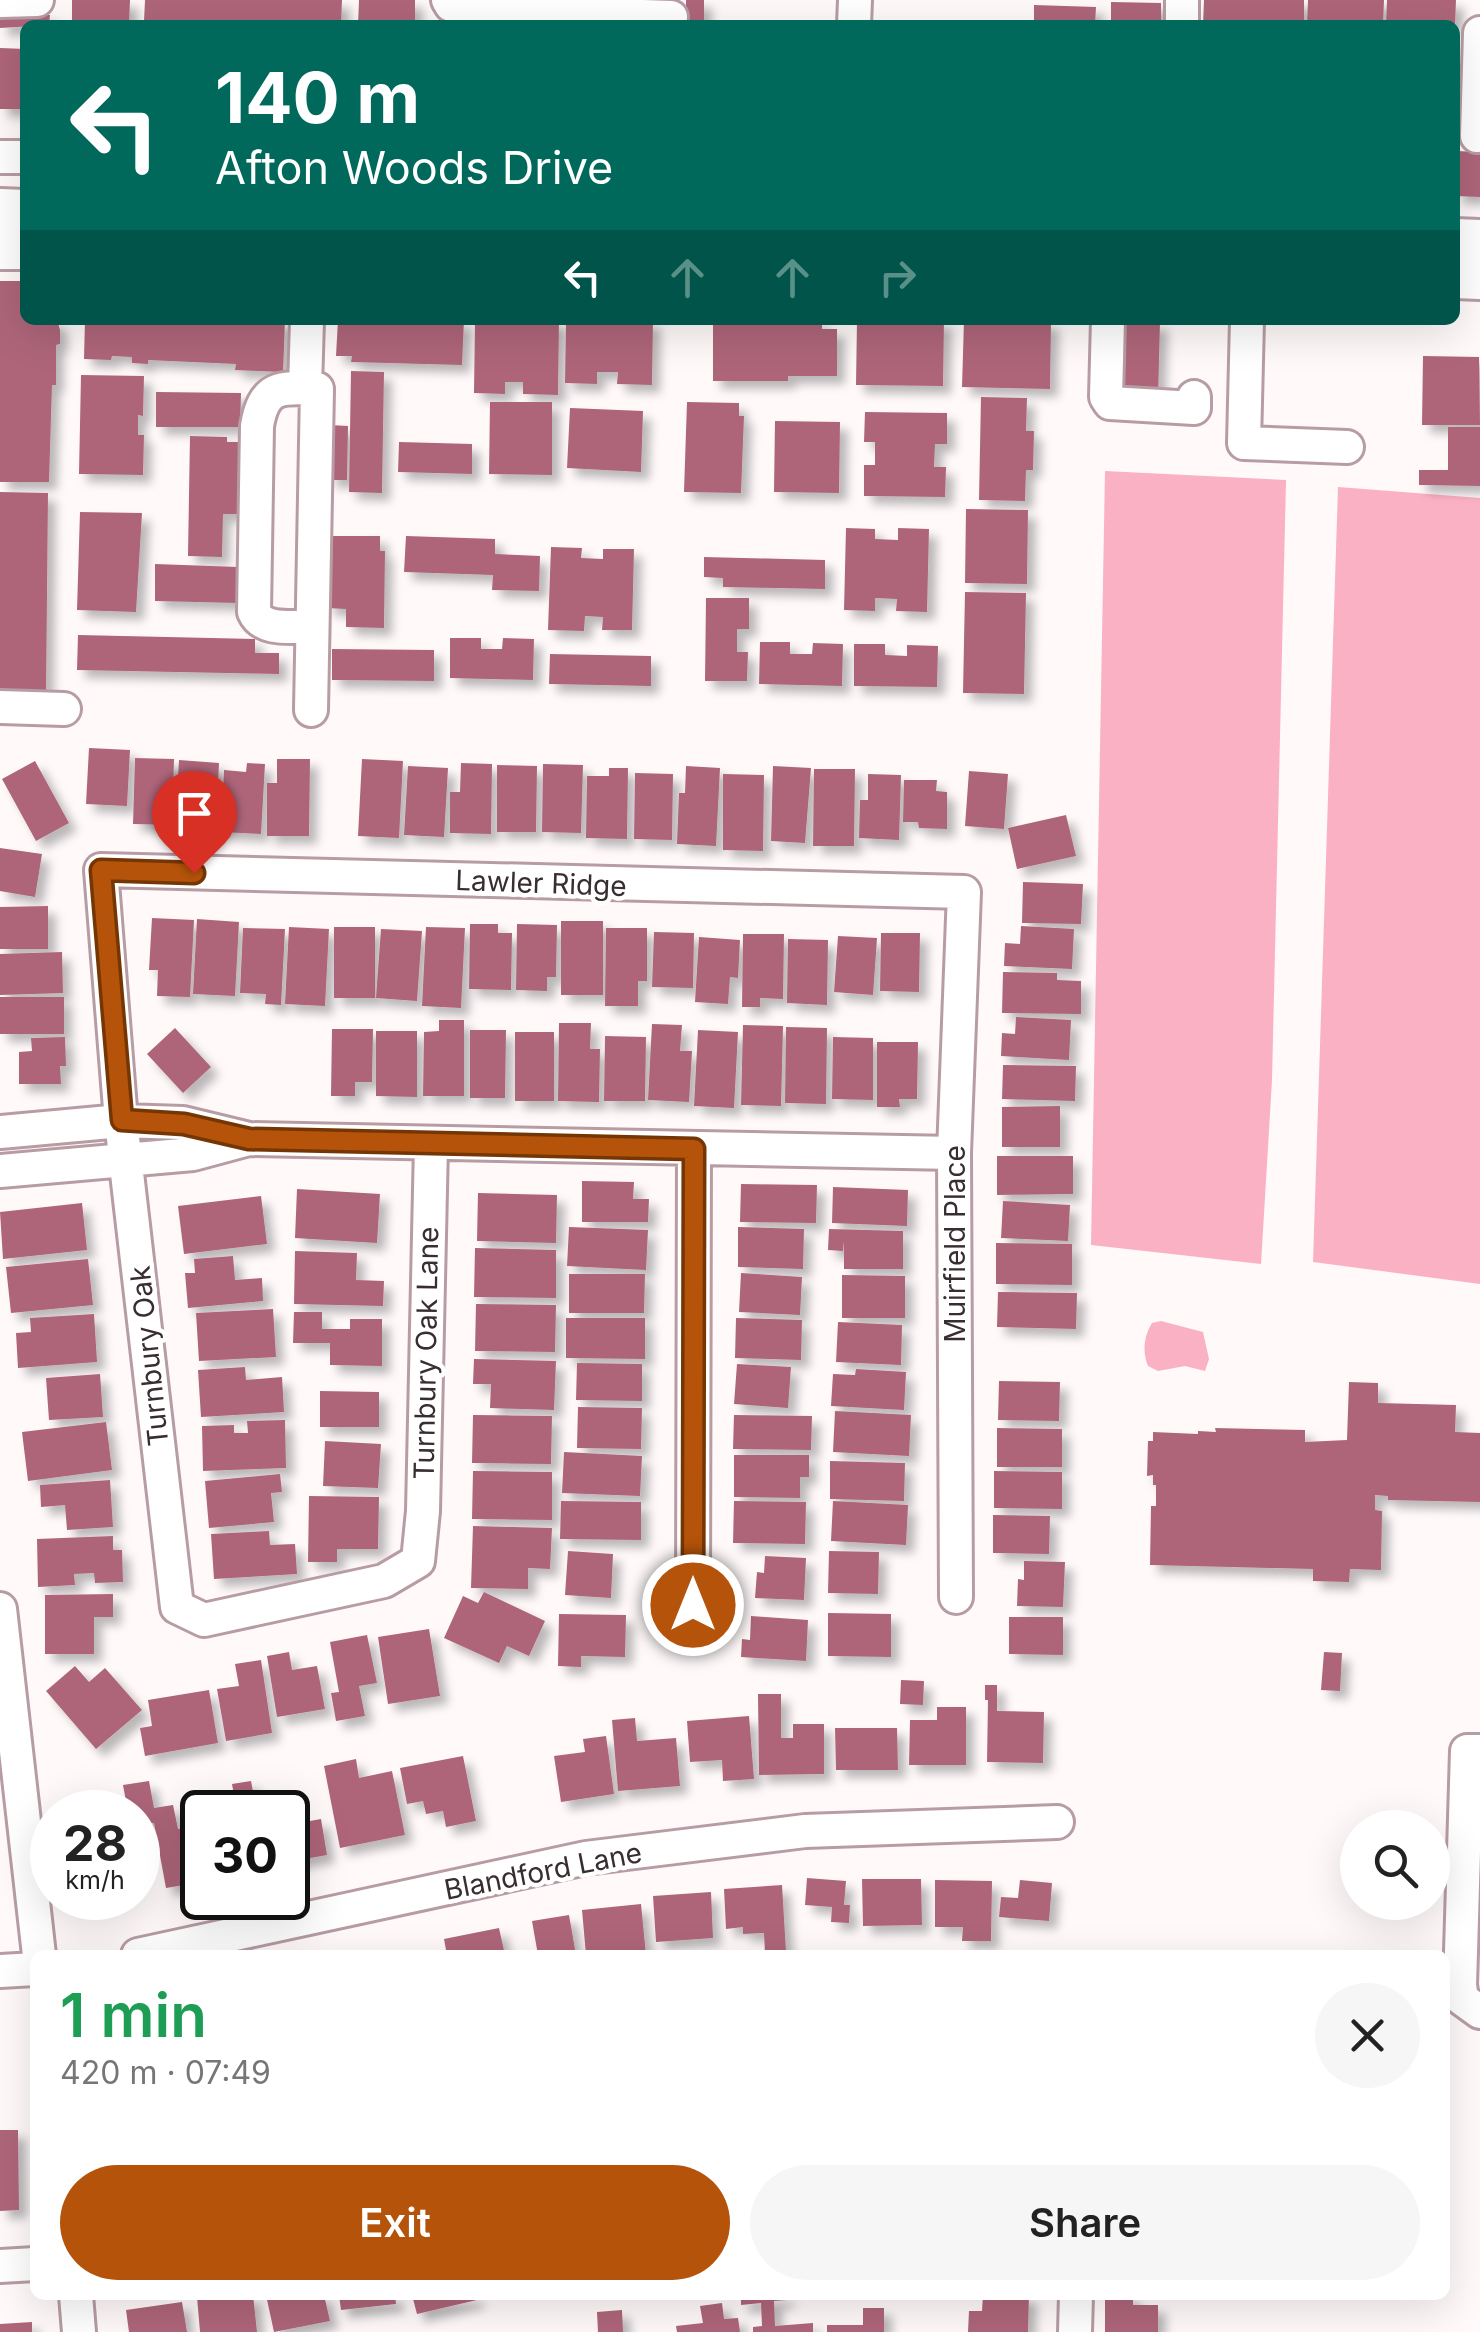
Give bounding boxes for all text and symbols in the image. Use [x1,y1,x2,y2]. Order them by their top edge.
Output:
text: 140 m [215,55,420,140]
icon: left [50,60,180,190]
text: Afton Woods Drive [215,140,613,195]
icon: left [555,250,610,305]
icon: ahead [660,250,715,305]
icon: ahead [765,250,820,305]
icon: right [870,250,925,305]
pin [152,771,237,874]
icon: arrive [167,786,222,841]
street label: Lawler Ridge [455,863,627,903]
street label: Muirfield Place [938,1145,972,1343]
street label: Turnbury Oak Lane [407,1226,445,1480]
street label: Turnbury Oak [123,1264,175,1448]
position arrow [641,1553,745,1657]
speed limit sign: 30 [180,1790,310,1920]
map controls [1340,1810,1450,1920]
button: search [1340,1810,1450,1920]
text: 28 [63,1813,127,1873]
street label: Blandford Lane [441,1835,645,1907]
text: km/h [65,1865,125,1895]
text: 1 min [60,1979,207,2051]
button: close [1315,1983,1420,2088]
text: 420 m · 07:49 [60,2053,271,2092]
button: Exit [60,2165,730,2280]
button: Share [750,2165,1420,2280]

